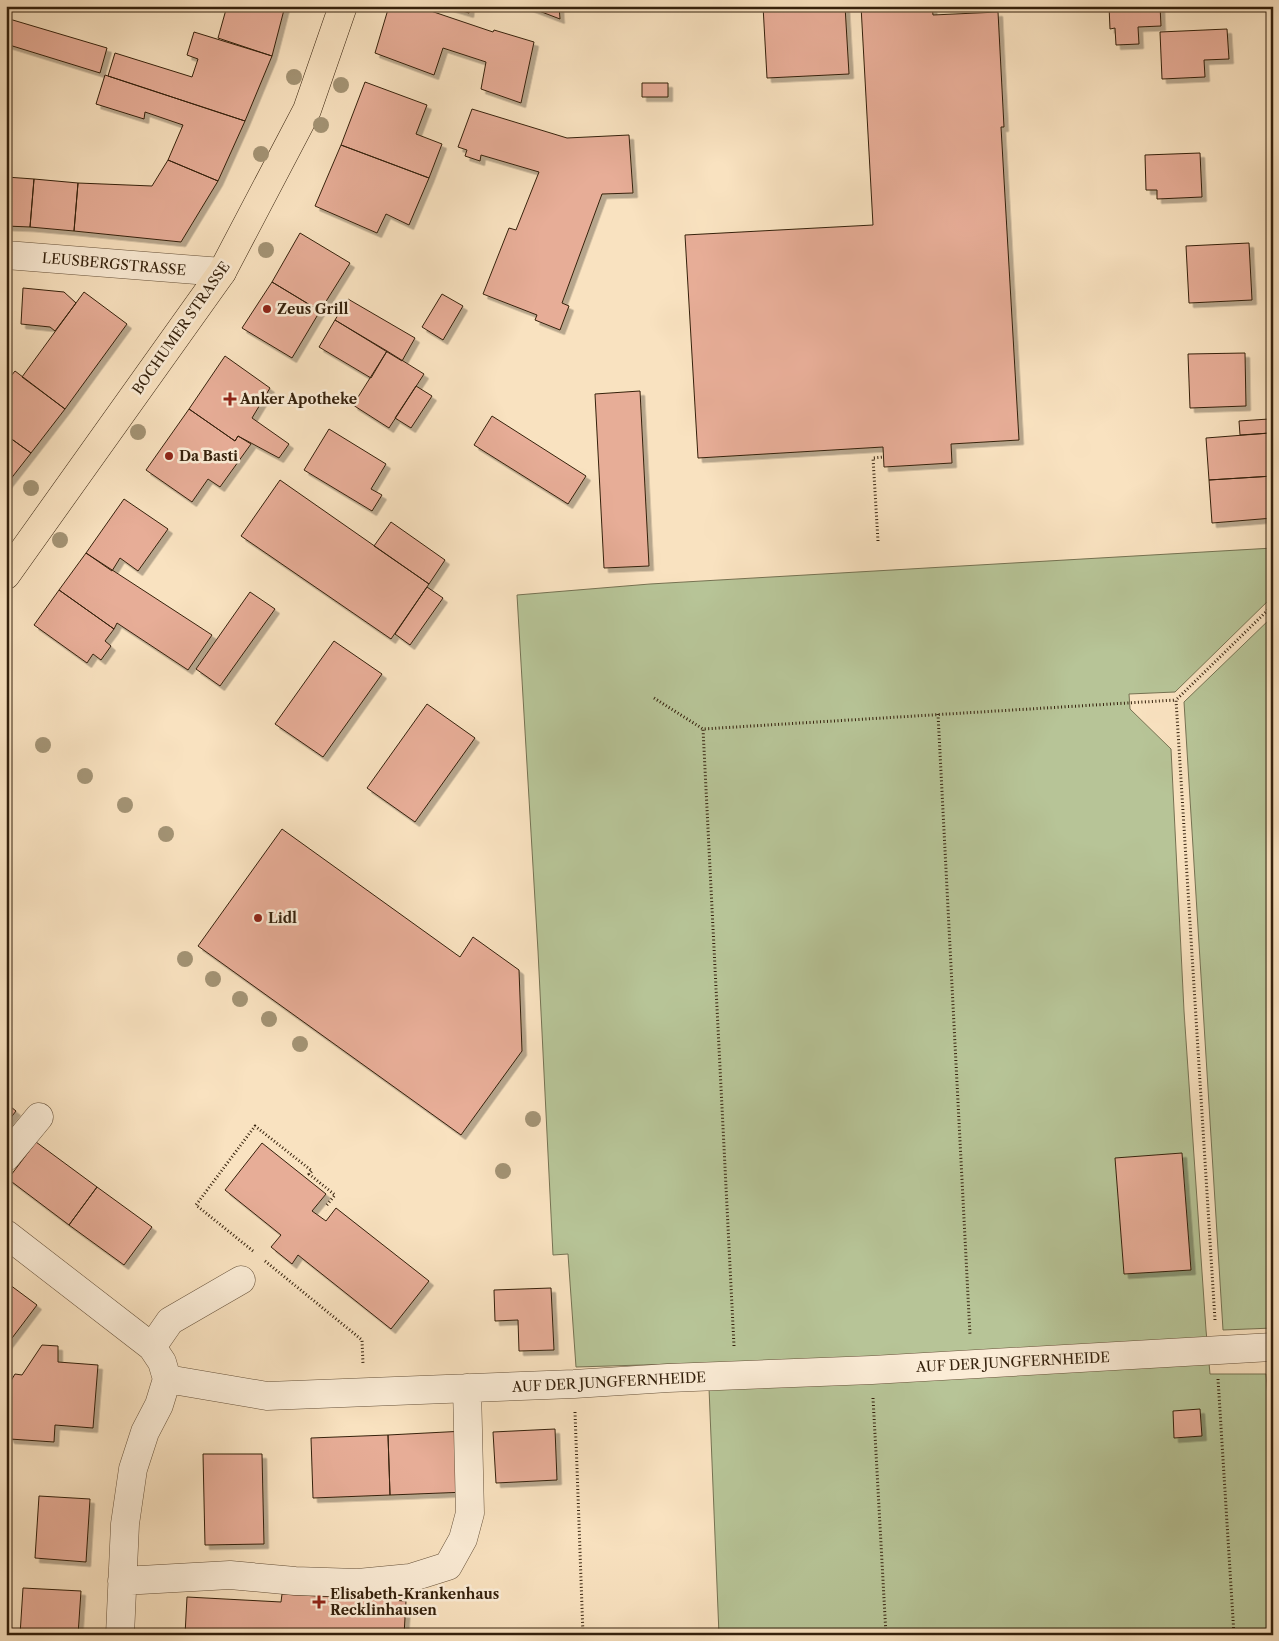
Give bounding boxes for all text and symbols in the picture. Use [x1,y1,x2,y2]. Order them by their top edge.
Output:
street label: LEUSBERGSTRASSE [41,249,187,279]
street label: BOCHUMER STRASSE [128,258,234,398]
place label: Zeus Grill [277,300,348,318]
marker: Zeus Grill [261,303,273,315]
place label: Anker Apotheke [239,390,357,408]
marker: Anker Apotheke [224,393,236,405]
place label: Da Basti [179,447,238,465]
marker: Da Basti [163,450,175,462]
place label: Lidl [268,909,297,927]
marker: Lidl [252,912,264,924]
street label: AUF DER JUNGFERNHEIDE [915,1348,1110,1376]
street label: AUF DER JUNGFERNHEIDE [511,1368,706,1396]
place label: Elisabeth-Krankenhaus Recklinhausen [330,1585,499,1619]
marker: Elisabeth-Krankenhaus Recklinhausen [312,1595,326,1609]

